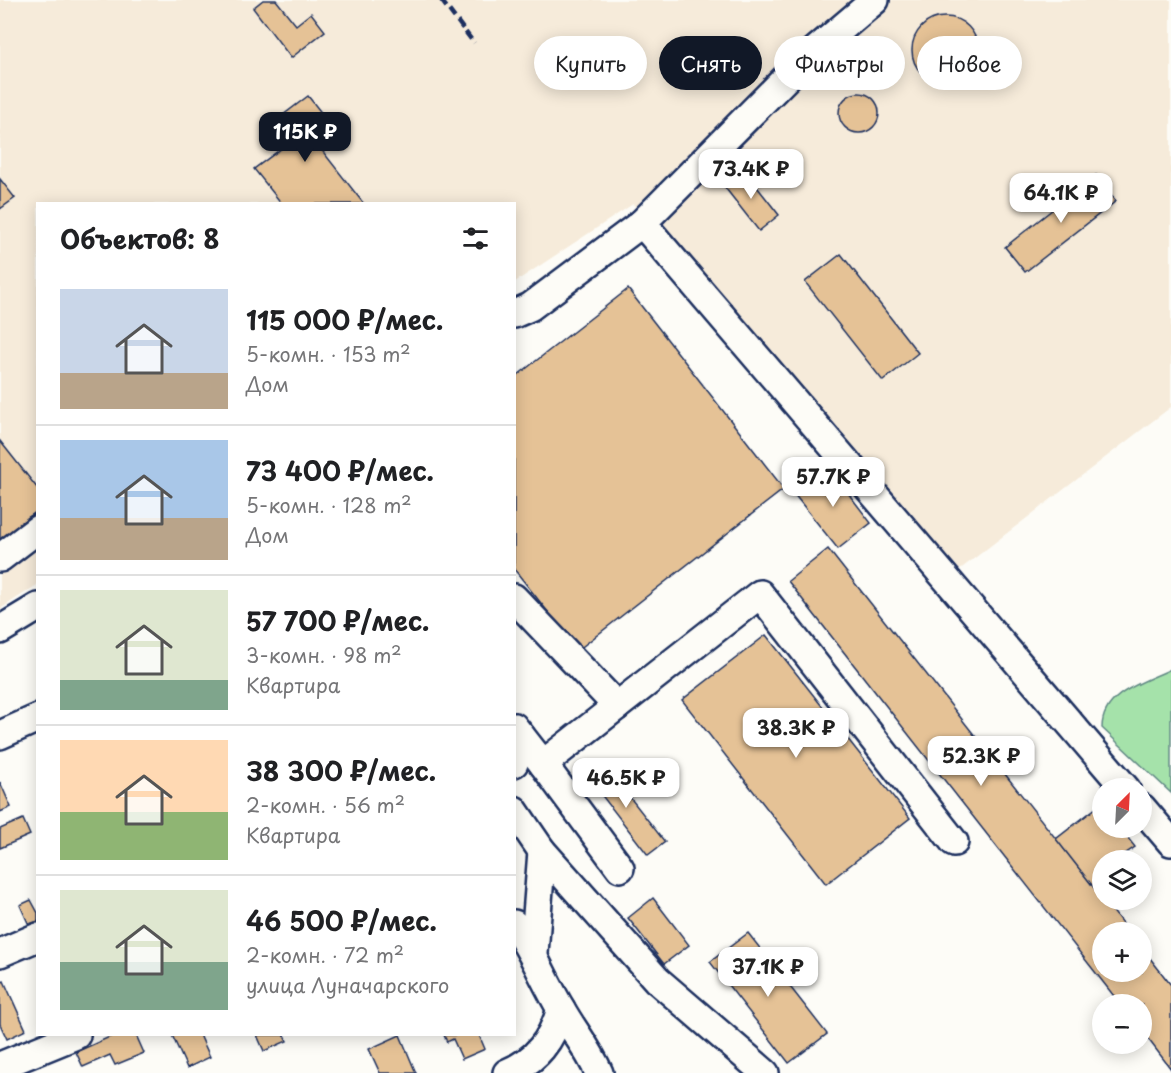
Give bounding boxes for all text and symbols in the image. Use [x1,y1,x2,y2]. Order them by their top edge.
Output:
chip: Купить [534,36,647,90]
chip: Снять [659,36,762,90]
chip: Фильтры [774,36,905,90]
chip: Новое [917,36,1022,90]
pin: 115K ₽ [256,112,354,163]
text: 115K ₽ [273,116,337,146]
pin: 73.4K ₽ [696,149,806,200]
text: 73.4K ₽ [713,153,789,183]
pin: 64.1K ₽ [1006,173,1116,224]
text: 64.1K ₽ [1024,177,1098,207]
text: Объектов: 8 [60,219,220,258]
icon: filters [459,222,492,255]
text: 115 000 ₽/мес. [246,300,443,339]
icon: home [108,313,180,385]
text: 5-комн. · 153 m² [246,339,411,369]
text: Дом [246,369,289,399]
text: 73 400 ₽/мес. [246,451,434,490]
pin: 57.7K ₽ [778,457,888,508]
text: 57.7K ₽ [796,461,870,491]
icon: home [108,464,180,536]
text: 5-комн. · 128 m² [246,490,412,520]
text: Дом [246,520,289,550]
text: 57 700 ₽/мес. [246,601,429,640]
icon: home [108,614,180,686]
text: 3-комн. · 98 m² [246,640,402,670]
text: Квартира [246,670,340,700]
pin: 38.3K ₽ [741,708,851,759]
text: 38.3K ₽ [757,712,835,742]
pin: 52.3K ₽ [926,736,1036,787]
text: 52.3K ₽ [942,740,1020,770]
text: 38 300 ₽/мес. [246,751,436,790]
pin: 46.5K ₽ [571,758,681,809]
text: 46.5K ₽ [586,762,666,792]
icon: home [108,764,180,836]
north arrow [1092,778,1152,838]
map controls [1092,778,1152,1054]
text: 2-комн. · 56 m² [246,790,405,820]
text: Квартира [246,820,340,850]
button: layers [1092,850,1152,910]
text: 46 500 ₽/мес. [246,901,437,940]
icon: home [108,914,180,986]
button: + [1092,922,1152,982]
text: 2-комн. · 72 m² [246,940,404,970]
pin: 37.1K ₽ [713,947,823,998]
text: 37.1K ₽ [732,951,804,981]
text: улица Луначарского [246,970,449,1000]
button: − [1092,994,1152,1054]

